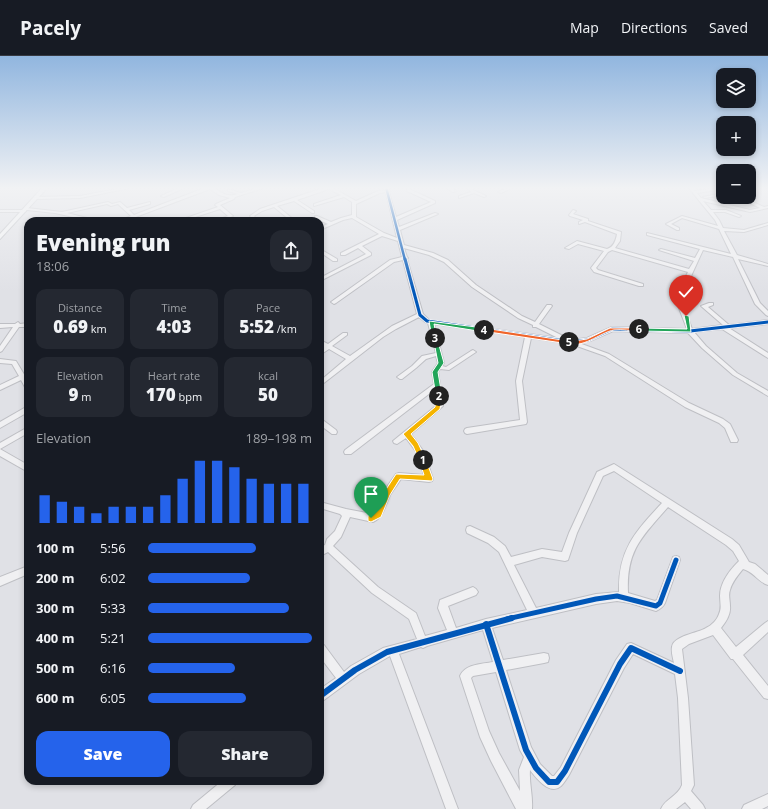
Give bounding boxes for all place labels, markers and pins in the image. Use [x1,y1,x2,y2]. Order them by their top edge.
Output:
pin [669,275,703,316]
pin: 6 [629,319,649,339]
pin: 4 [474,320,494,340]
pin: 3 [425,328,445,348]
pin: 5 [559,332,579,352]
pin: 2 [429,386,449,406]
pin: 1 [413,450,433,470]
pin [354,477,388,518]

